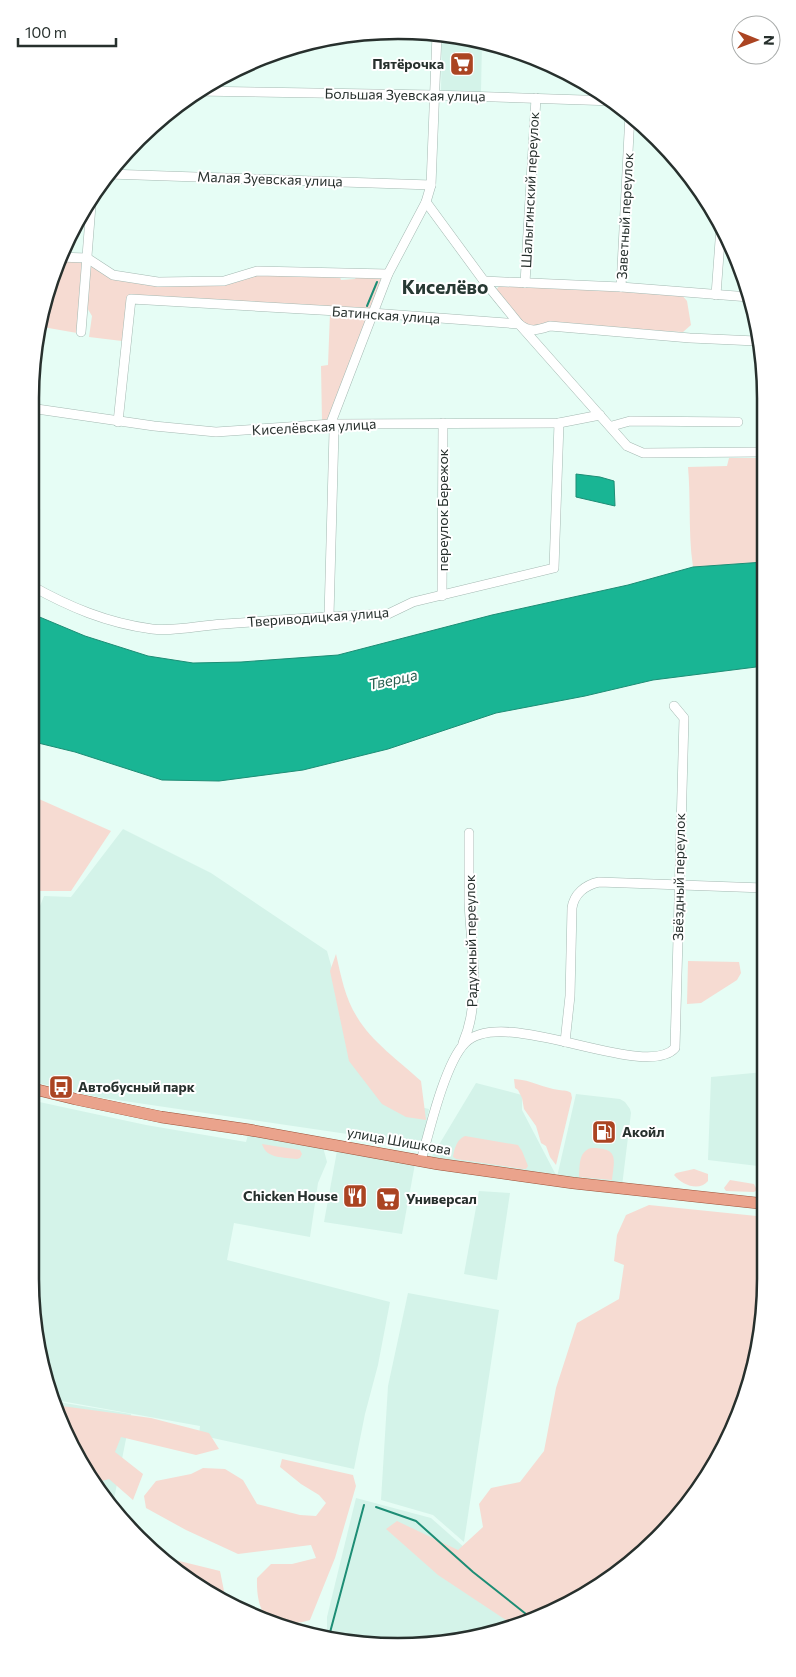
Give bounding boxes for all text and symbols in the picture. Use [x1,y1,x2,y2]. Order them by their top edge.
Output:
scale bar [18,15,115,47]
north arrow [731,15,781,65]
text: 100 m [25,23,67,41]
text: N [761,35,778,46]
supermarket icon: Пятёрочка [449,51,475,77]
place label: Пятёрочка [372,55,444,72]
street label: Большая Зуевская улица [324,85,486,104]
street label: Шалыгинский переулок [517,111,542,269]
street label: Заветный переулок [613,152,636,280]
street label: Малая Зуевская улица [197,167,343,190]
district label: Киселёво [402,275,488,298]
street label: Батинская улица [331,302,441,327]
street label: Киселёвская улица [251,415,377,438]
street label: переулок Бережок [434,448,451,571]
street label: Твериводицкая улица [247,603,389,630]
water label: Тверца [367,665,419,693]
street label: Звёздный переулок [669,812,688,941]
street label: Радужный переулок [461,874,480,1008]
bus stop icon: Автобусный парк [48,1074,74,1100]
place label: Автобусный парк [78,1078,195,1095]
fuel station icon: Акойл [591,1119,617,1145]
street label: улица Шишкова [346,1123,453,1158]
place label: Акойл [622,1123,665,1140]
restaurant icon: Chicken House [342,1183,368,1209]
supermarket icon: Универсал [375,1186,401,1212]
place label: Chicken House [243,1187,338,1204]
place label: Универсал [406,1190,477,1207]

